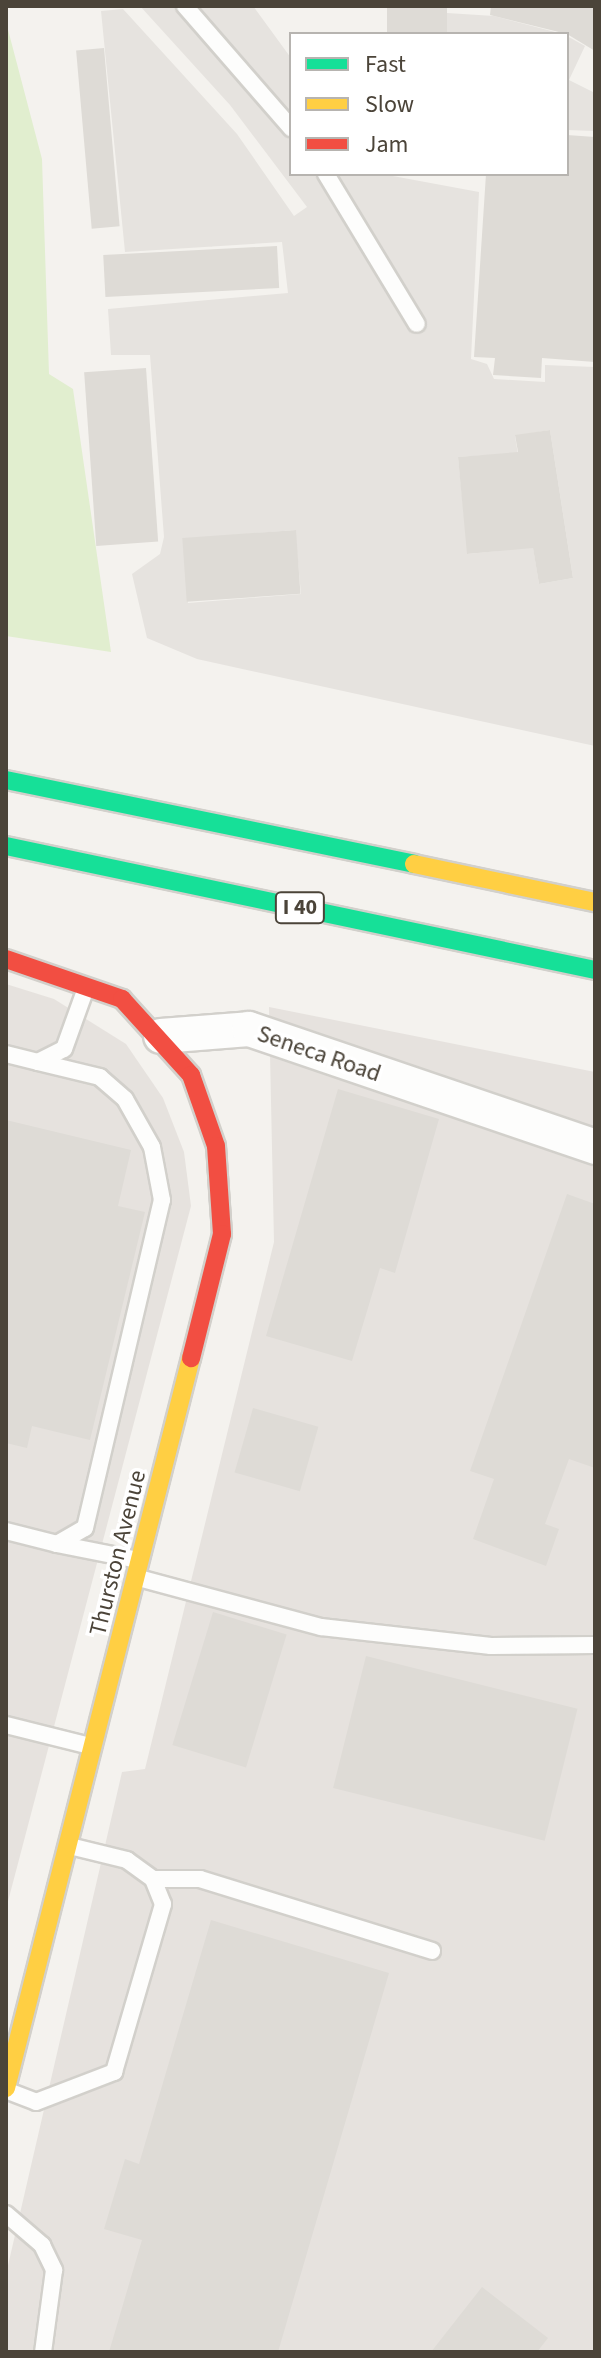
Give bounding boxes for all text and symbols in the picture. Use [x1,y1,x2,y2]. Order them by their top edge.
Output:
legend [289,32,569,176]
text: Fast [365,47,406,82]
text: Slow [365,87,414,122]
text: Jam [365,127,409,162]
road number: I 40 [274,890,326,926]
street label: Seneca Road [253,1019,385,1089]
street label: Thurston Avenue [84,1467,152,1639]

